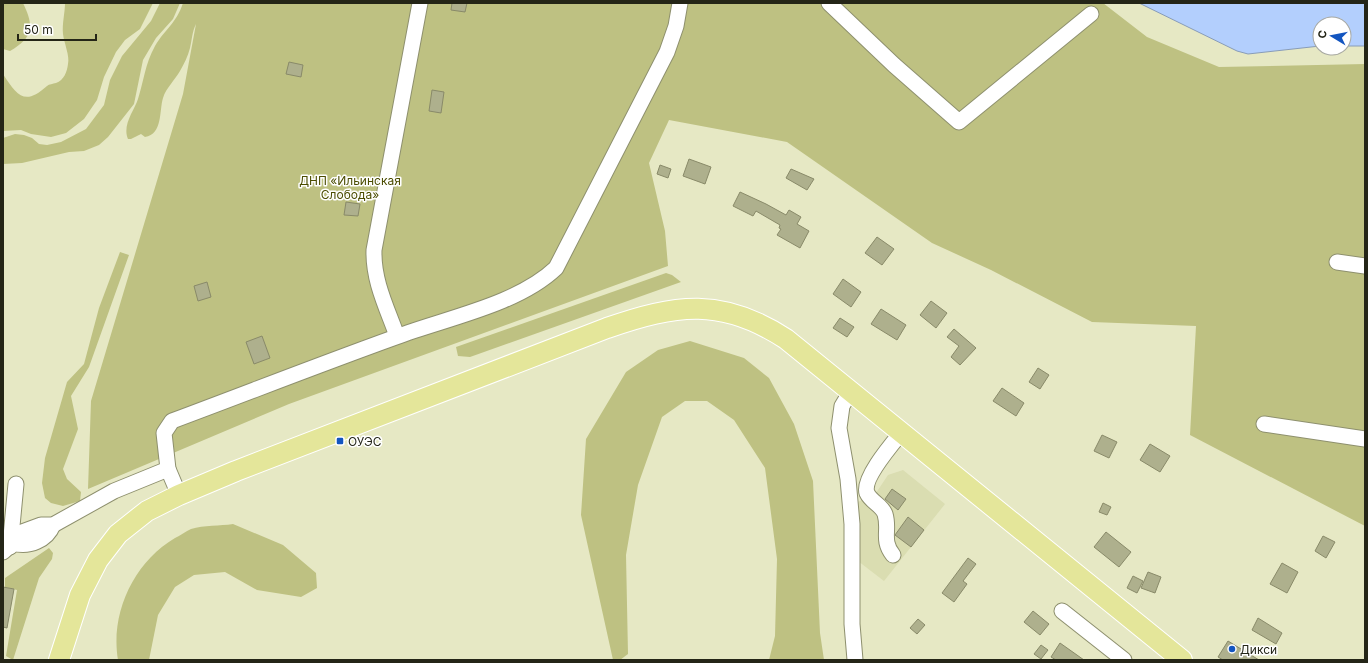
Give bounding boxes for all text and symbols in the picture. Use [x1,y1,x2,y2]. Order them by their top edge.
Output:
scale bar [18,16,96,42]
north arrow [1312,16,1352,56]
text: 50 m [24,22,53,37]
text: С [1315,29,1330,39]
park label: ДНП «Ильинская Слобода» [299,173,401,202]
place label: ОУЭС [348,434,382,449]
marker: ОУЭС [335,436,345,446]
place label: Дикси [1240,642,1277,657]
marker: Дикси [1227,644,1237,654]

